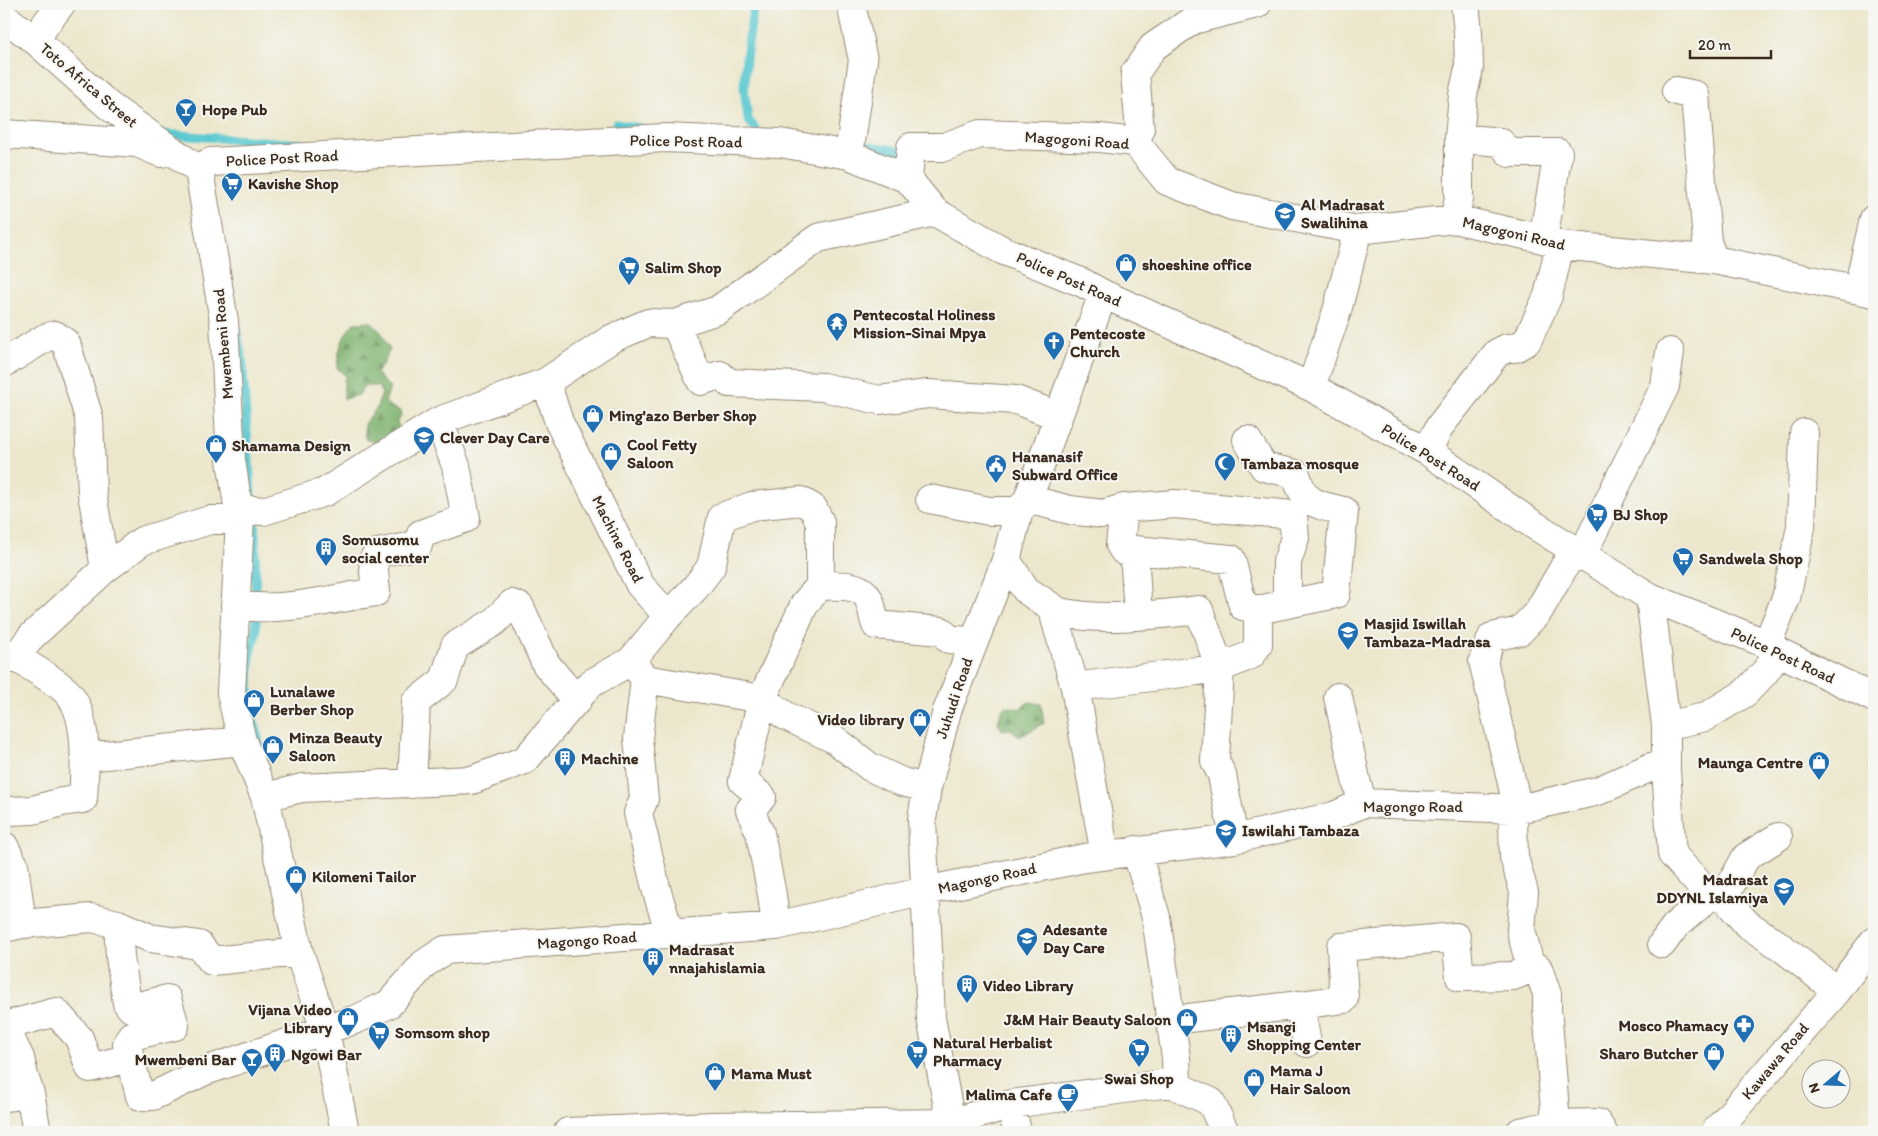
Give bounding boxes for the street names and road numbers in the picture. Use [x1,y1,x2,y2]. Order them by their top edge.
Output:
street label: Toto Africa Street [36,38,142,132]
street label: Magogoni Road [1024,127,1130,153]
street label: Police Post Road [630,131,743,151]
street label: Police Post Road [225,146,339,170]
street label: Magogoni Road [1461,212,1568,254]
street label: Police Post Road [1014,247,1125,311]
street label: Mwembeni Road [209,288,237,400]
street label: Police Post Road [1378,419,1484,495]
street label: Machine Road [588,492,648,586]
street label: Police Post Road [1728,623,1838,688]
street label: Juhudi Road [931,655,977,741]
street label: Magongo Road [1363,797,1463,816]
street label: Magongo Road [936,858,1038,898]
street label: Magongo Road [536,927,638,953]
street label: Kawawa Road [1737,1018,1813,1103]

